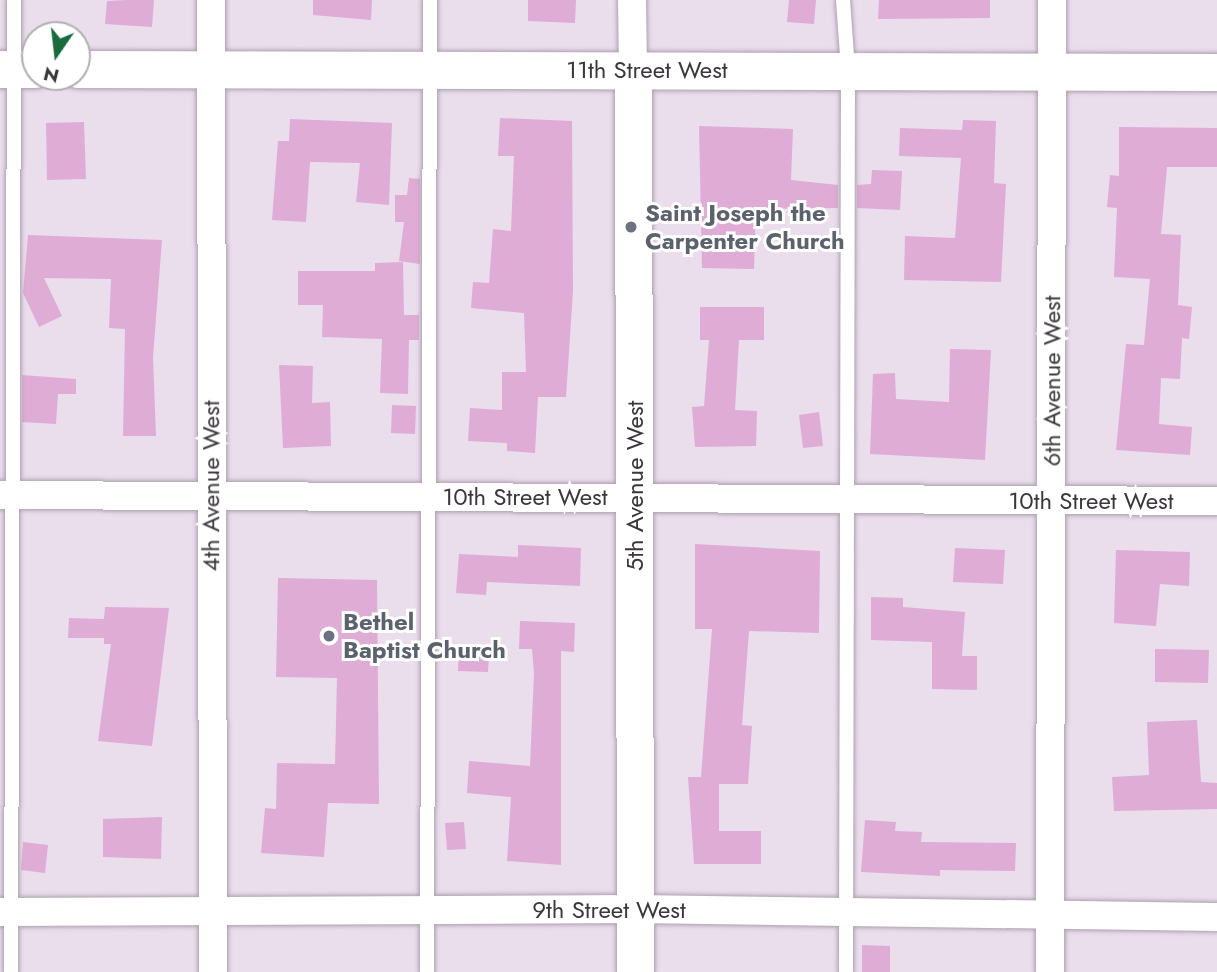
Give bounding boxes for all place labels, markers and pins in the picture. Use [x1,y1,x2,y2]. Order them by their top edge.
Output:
place label: Saint Joseph the Carpenter Church [645,199,845,255]
marker: Saint Joseph the Carpenter Church [623,219,639,235]
place label: Bethel Baptist Church [343,608,506,664]
marker: Bethel Baptist Church [321,628,337,644]

